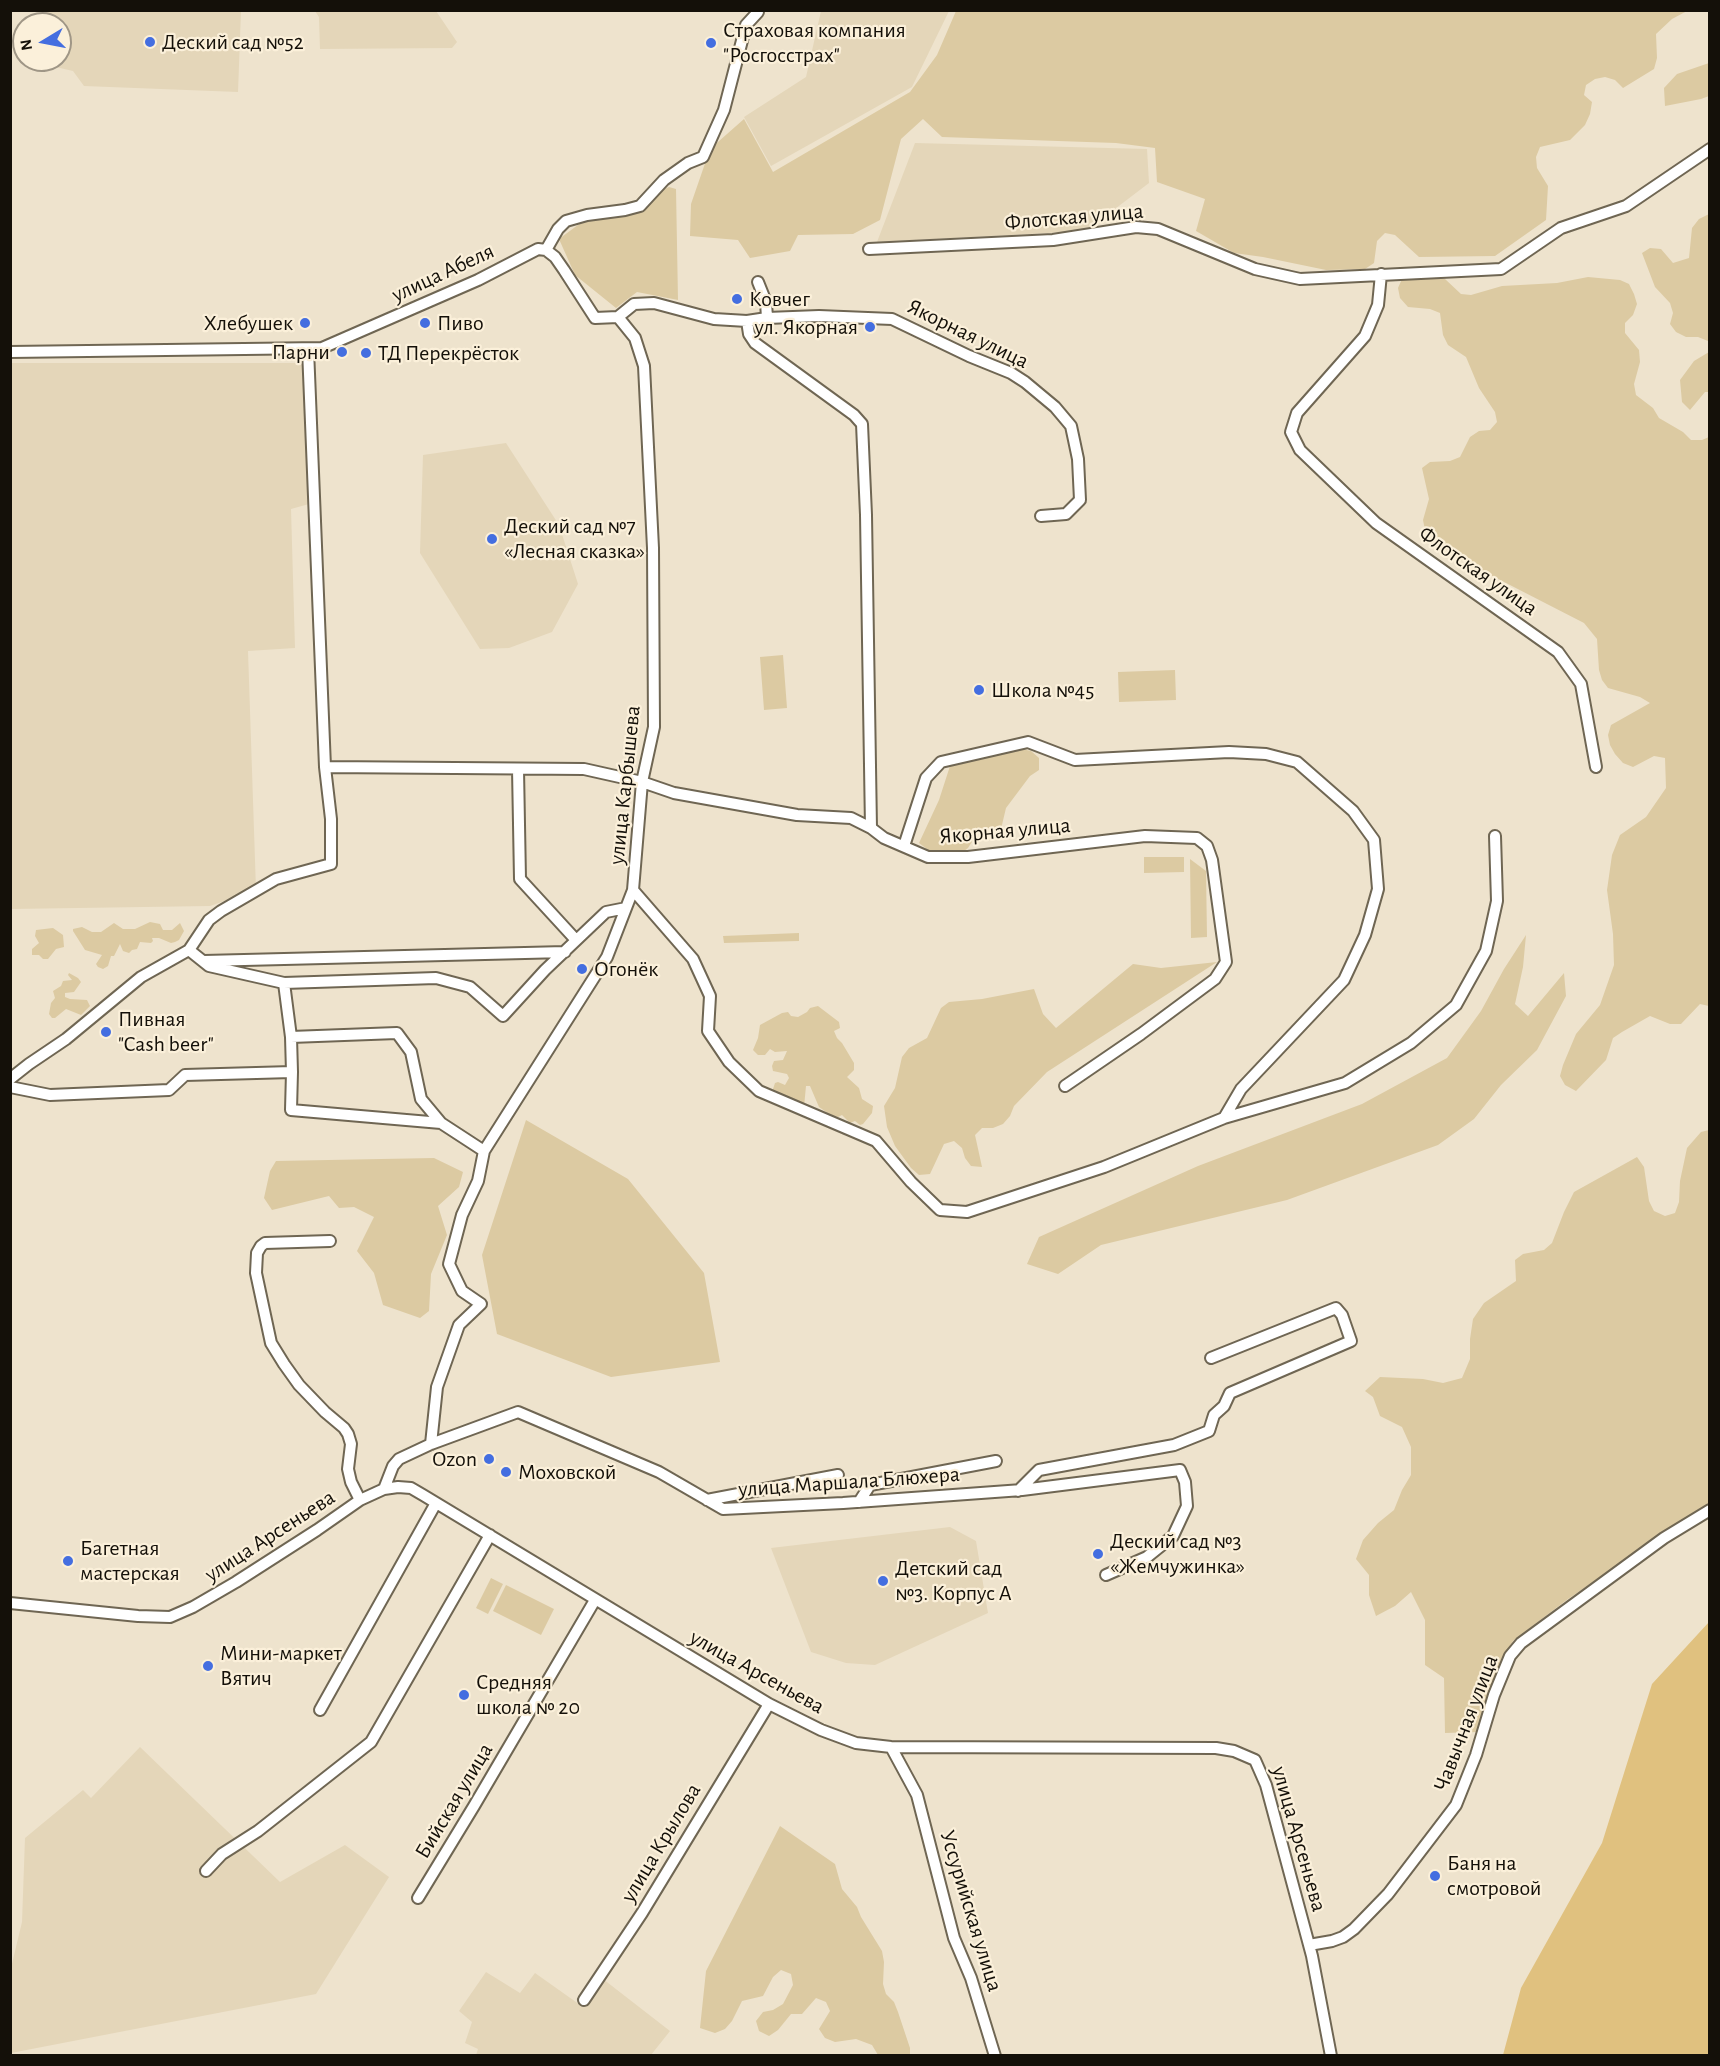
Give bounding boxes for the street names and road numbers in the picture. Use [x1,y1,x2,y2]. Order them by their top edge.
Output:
street label: Флотская улица [1003,198,1145,236]
street label: улица Абеля [388,238,498,308]
street label: Якорная улица [903,293,1033,375]
street label: Флотская улица [1413,520,1543,622]
street label: улица Карбышева [604,704,646,866]
street label: Якорная улица [938,812,1072,850]
street label: улица Маршала Блюхера [737,1461,961,1503]
street label: улица Арсеньева [200,1484,340,1588]
street label: улица Арсеньева [685,1624,829,1720]
street label: Чавычная улица [1428,1651,1504,1795]
street label: Бийская улица [409,1739,499,1863]
street label: улица Арсеньева [1266,1763,1332,1915]
street label: улица Крылова [615,1779,707,1907]
street label: Уссурийская улица [934,1827,1008,1995]

